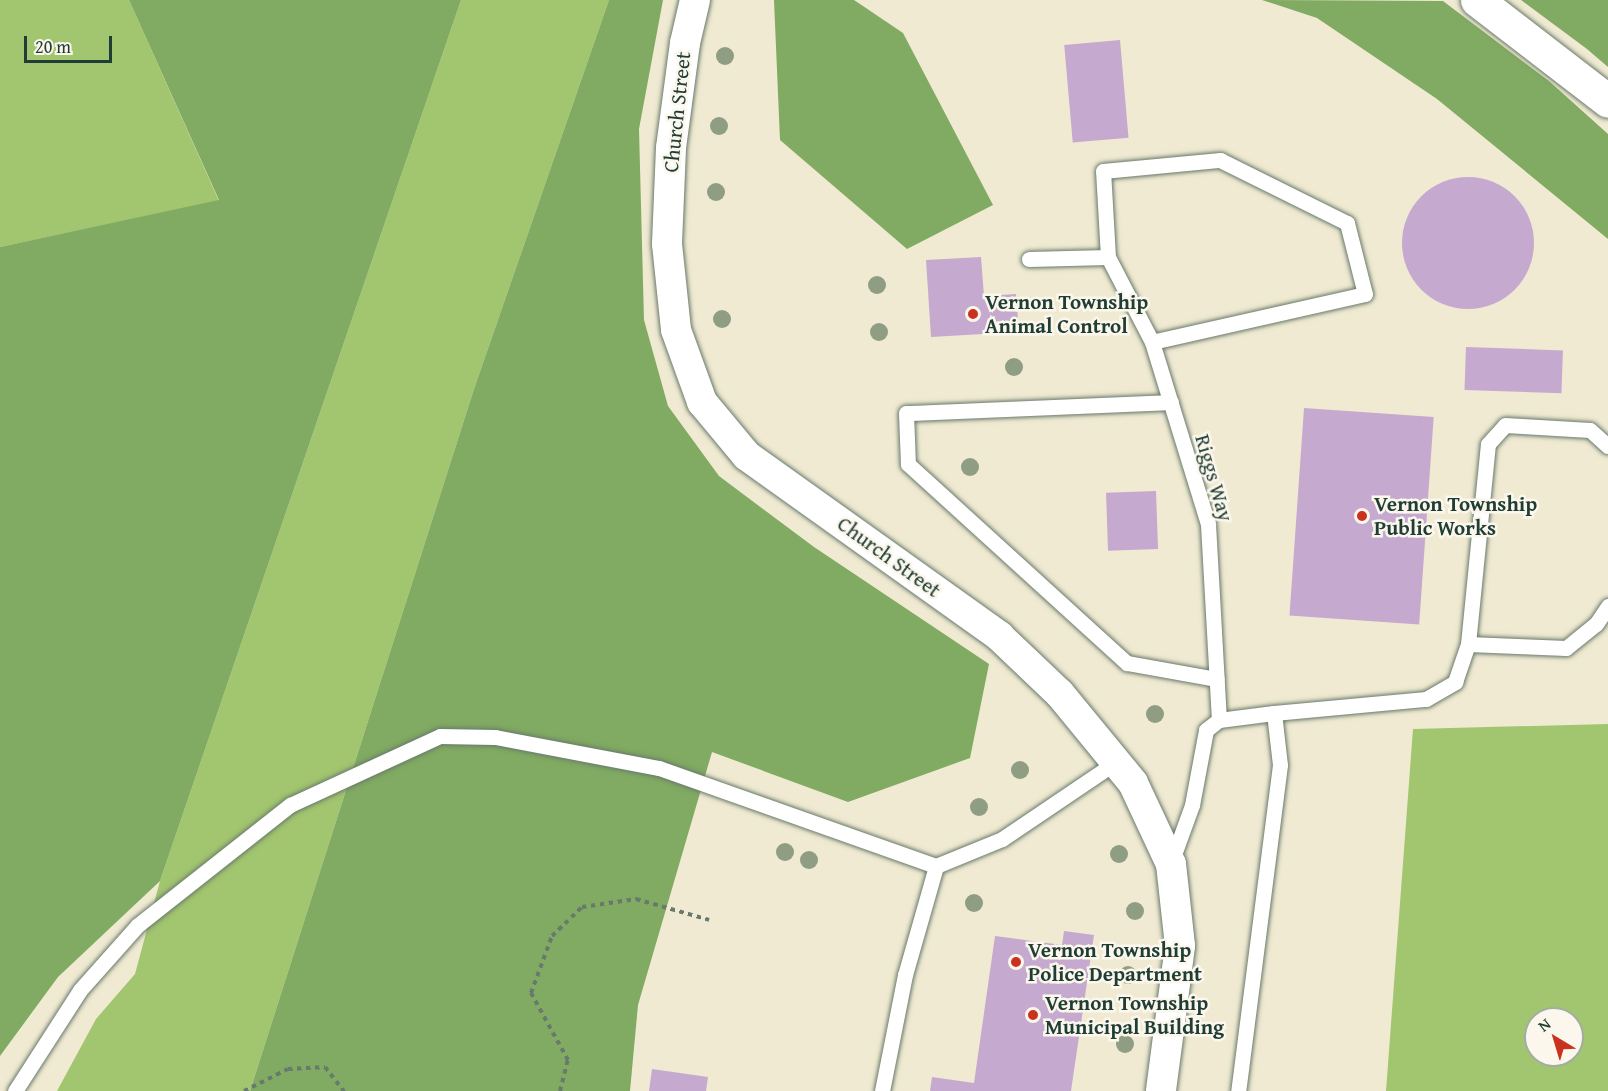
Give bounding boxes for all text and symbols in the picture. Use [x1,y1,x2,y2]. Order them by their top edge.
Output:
scale bar [27,24,116,62]
text: 20 m [35,33,71,60]
street label: Church Street [658,50,696,174]
place label: Vernon Township Animal Control [985,289,1148,339]
marker: Vernon Township Animal Control [966,307,980,321]
street label: Riggs Way [1190,432,1238,524]
place label: Vernon Township Public Works [1374,491,1537,541]
marker: Vernon Township Public Works [1355,509,1369,523]
street label: Church Street [832,511,946,603]
place label: Vernon Township Police Department [1028,937,1202,987]
marker: Vernon Township Police Department [1009,955,1023,969]
place label: Vernon Township Municipal Building [1045,990,1224,1040]
north arrow [1524,1007,1584,1067]
marker: Vernon Township Municipal Building [1026,1008,1040,1022]
text: N [1533,1012,1556,1037]

